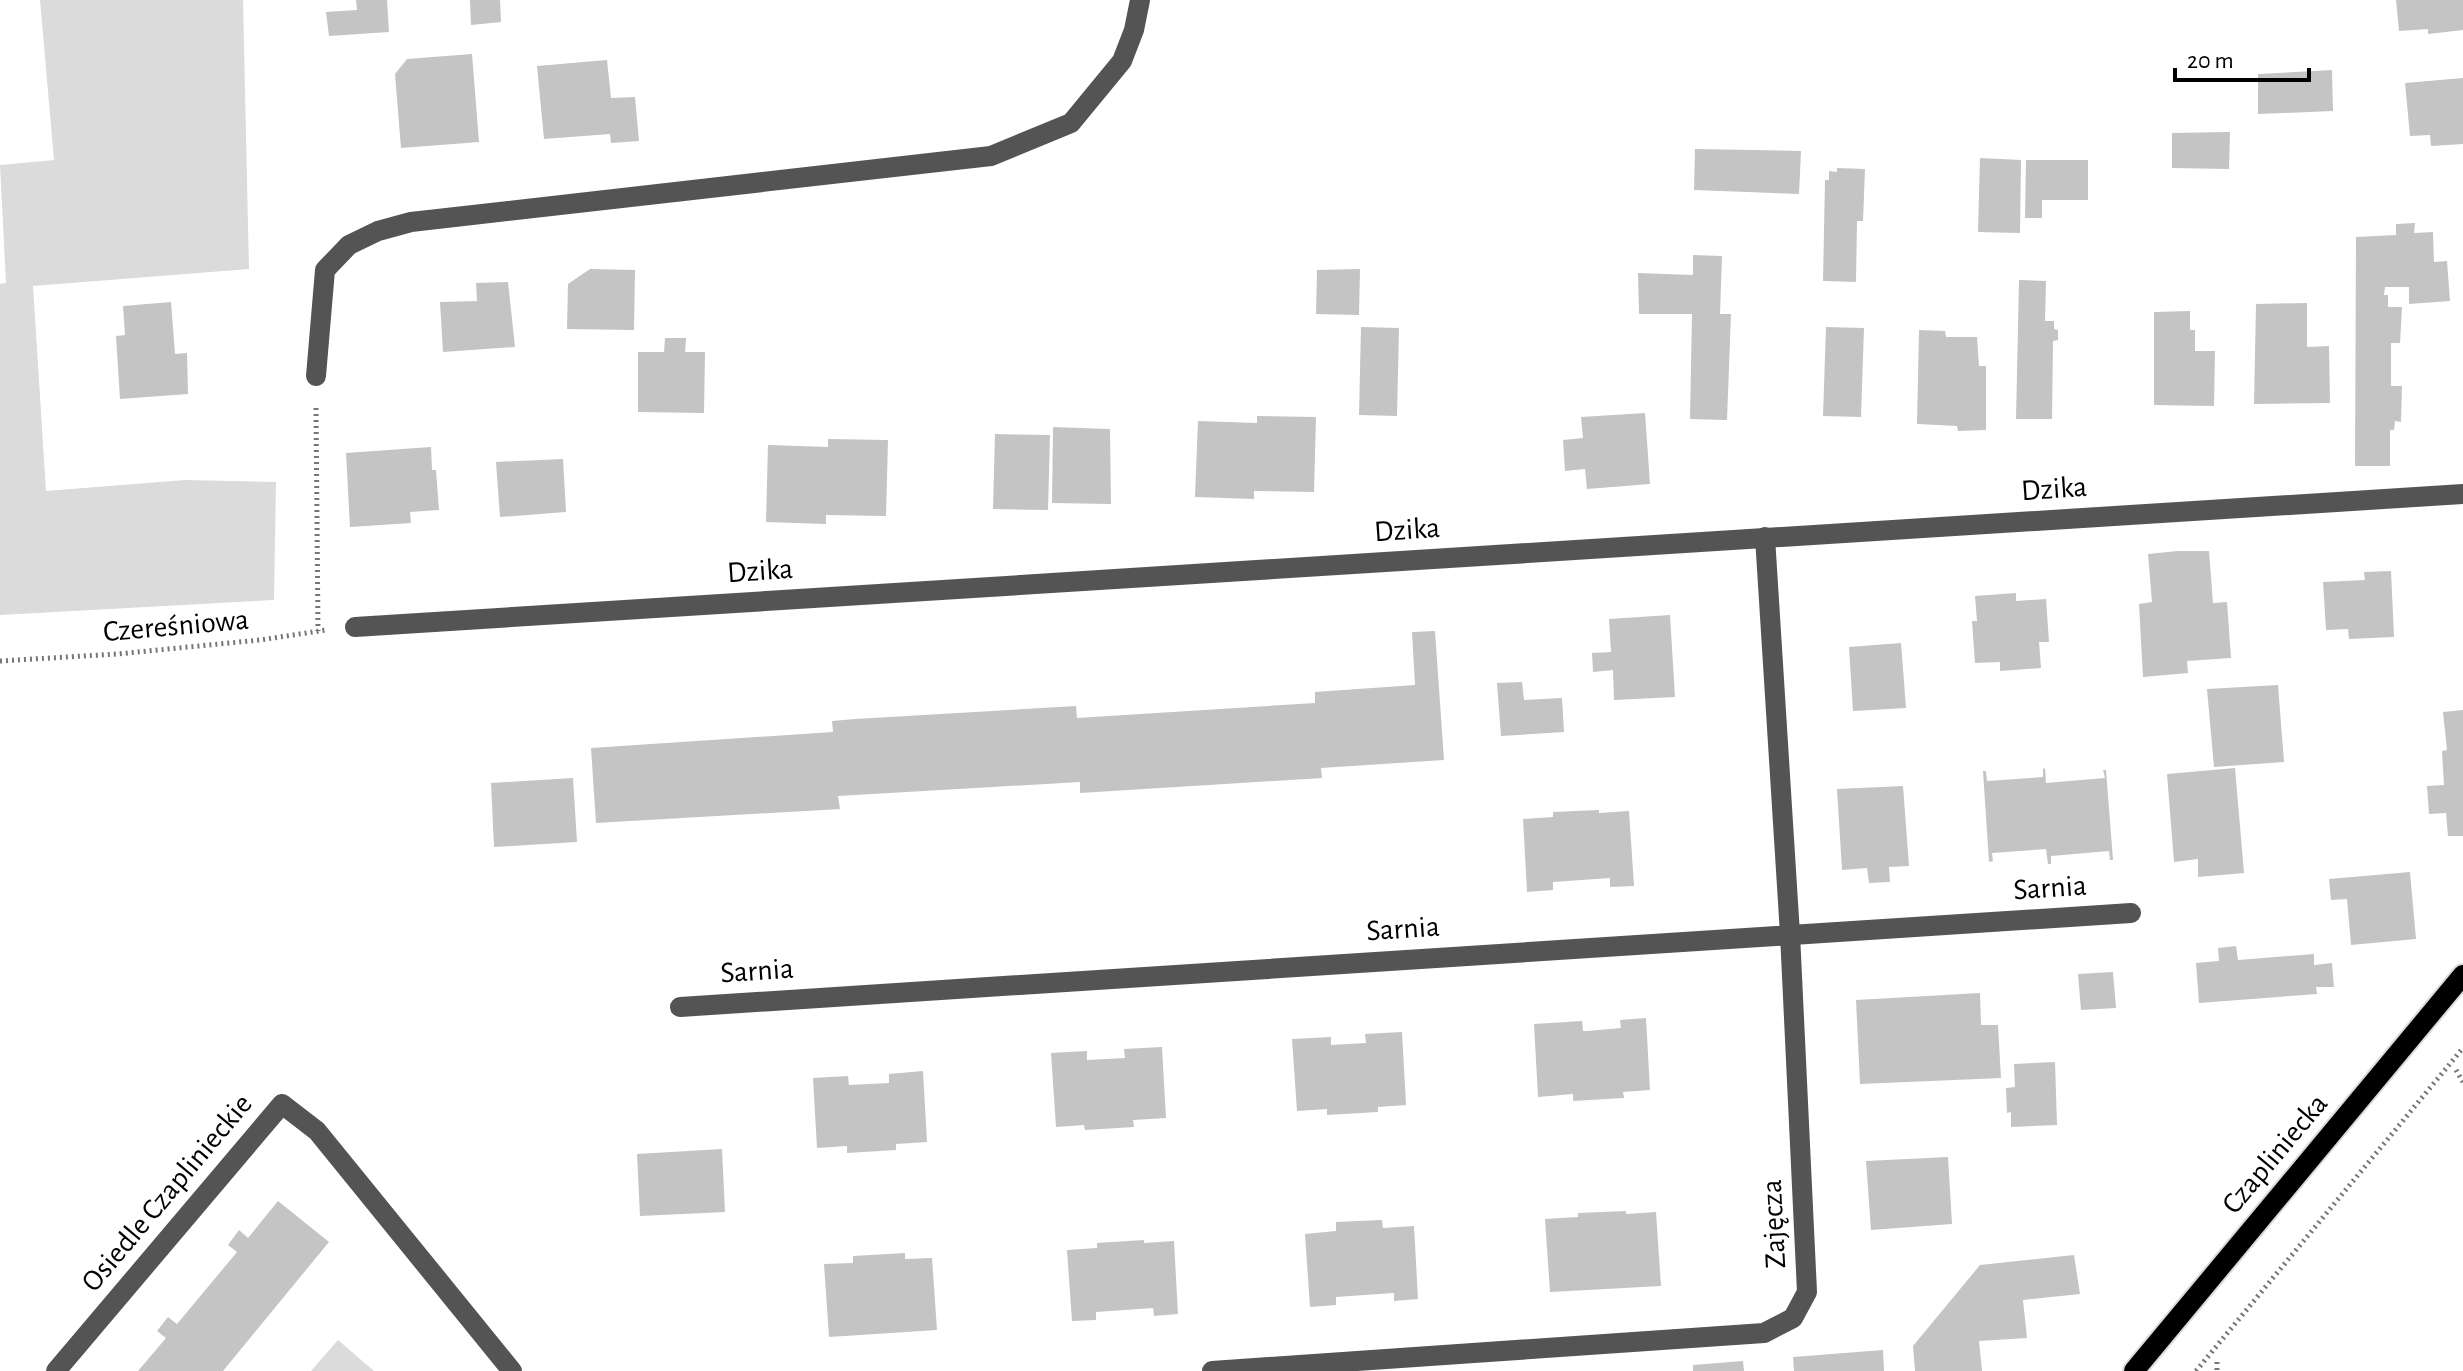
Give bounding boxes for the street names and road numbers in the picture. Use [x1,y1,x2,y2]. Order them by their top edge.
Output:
street label: Dzika [2020,472,2088,506]
street label: Dzika [1373,513,1441,547]
street label: Dzika [726,554,794,588]
street label: Czereśniowa [102,605,250,647]
street label: Sarnia [2012,870,2088,906]
street label: Sarnia [1365,911,1441,947]
street label: Sarnia [719,953,795,989]
street label: Czapliniecka [2217,1088,2333,1220]
street label: Osiedle Czaplinieckie [76,1089,258,1297]
street label: Zajęcza [1757,1179,1791,1269]

